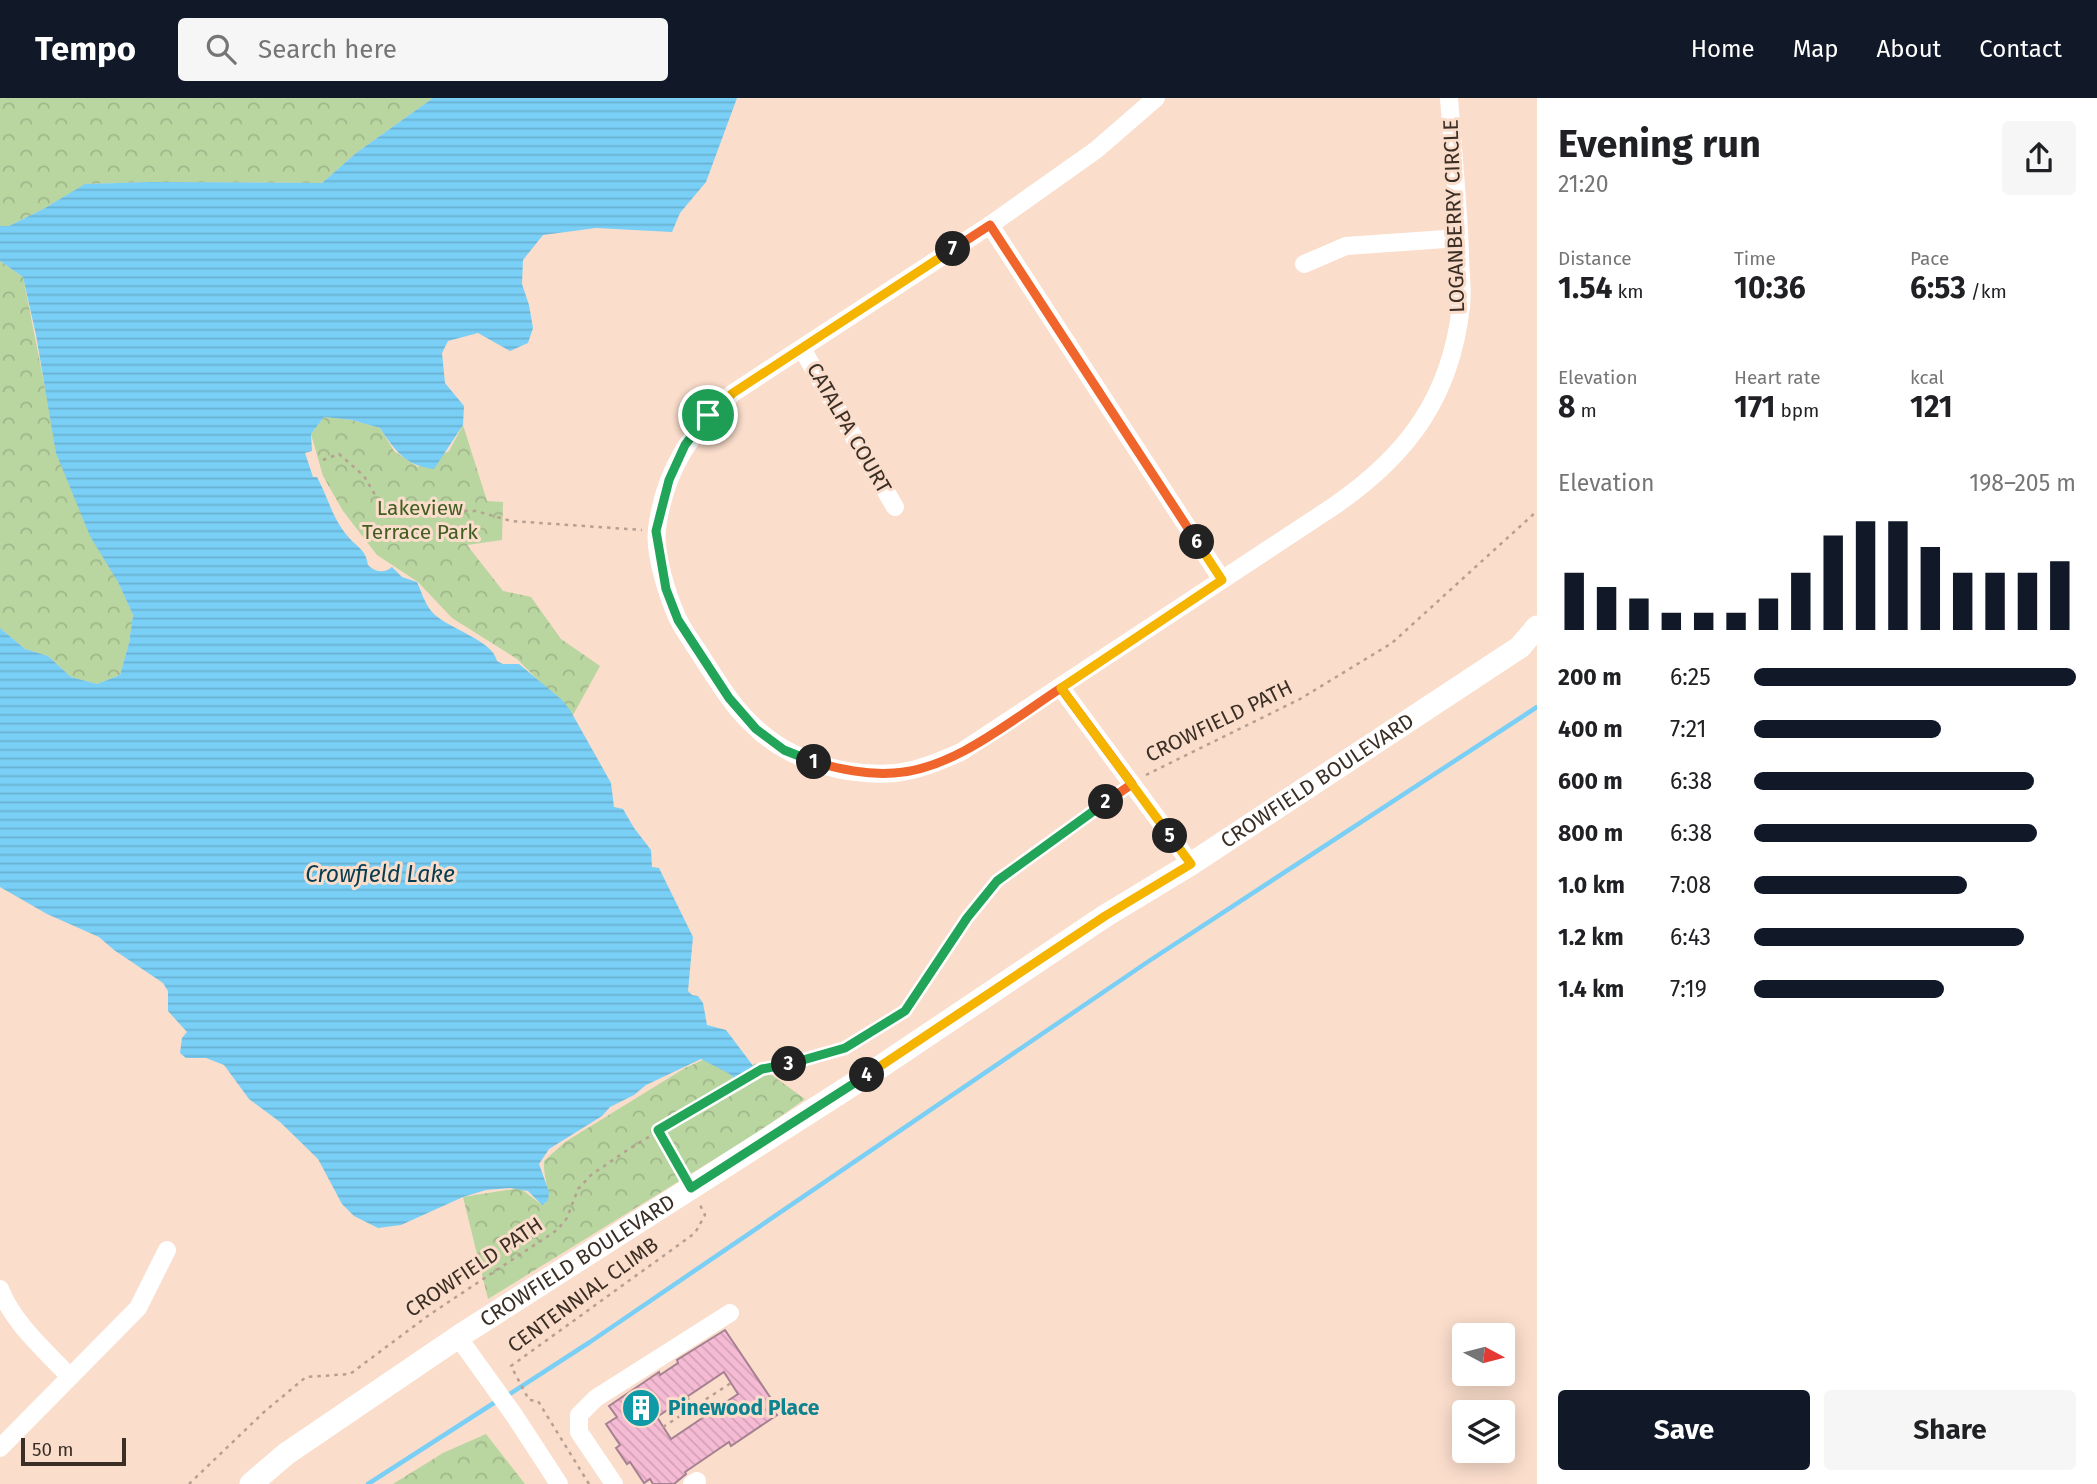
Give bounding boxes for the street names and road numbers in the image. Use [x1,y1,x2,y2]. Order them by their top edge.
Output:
street label: LOGANBERRY CIRCLE [1438,119,1470,313]
street label: CATALPA COURT [801,358,897,498]
street label: CROWFIELD PATH [1141,674,1297,768]
street label: CROWFIELD BOULEVARD [1216,708,1419,854]
street label: CROWFIELD BOULEVARD [475,1189,680,1332]
street label: CROWFIELD PATH [400,1211,548,1323]
street label: CENTENNIAL CLIMB [503,1232,663,1358]

